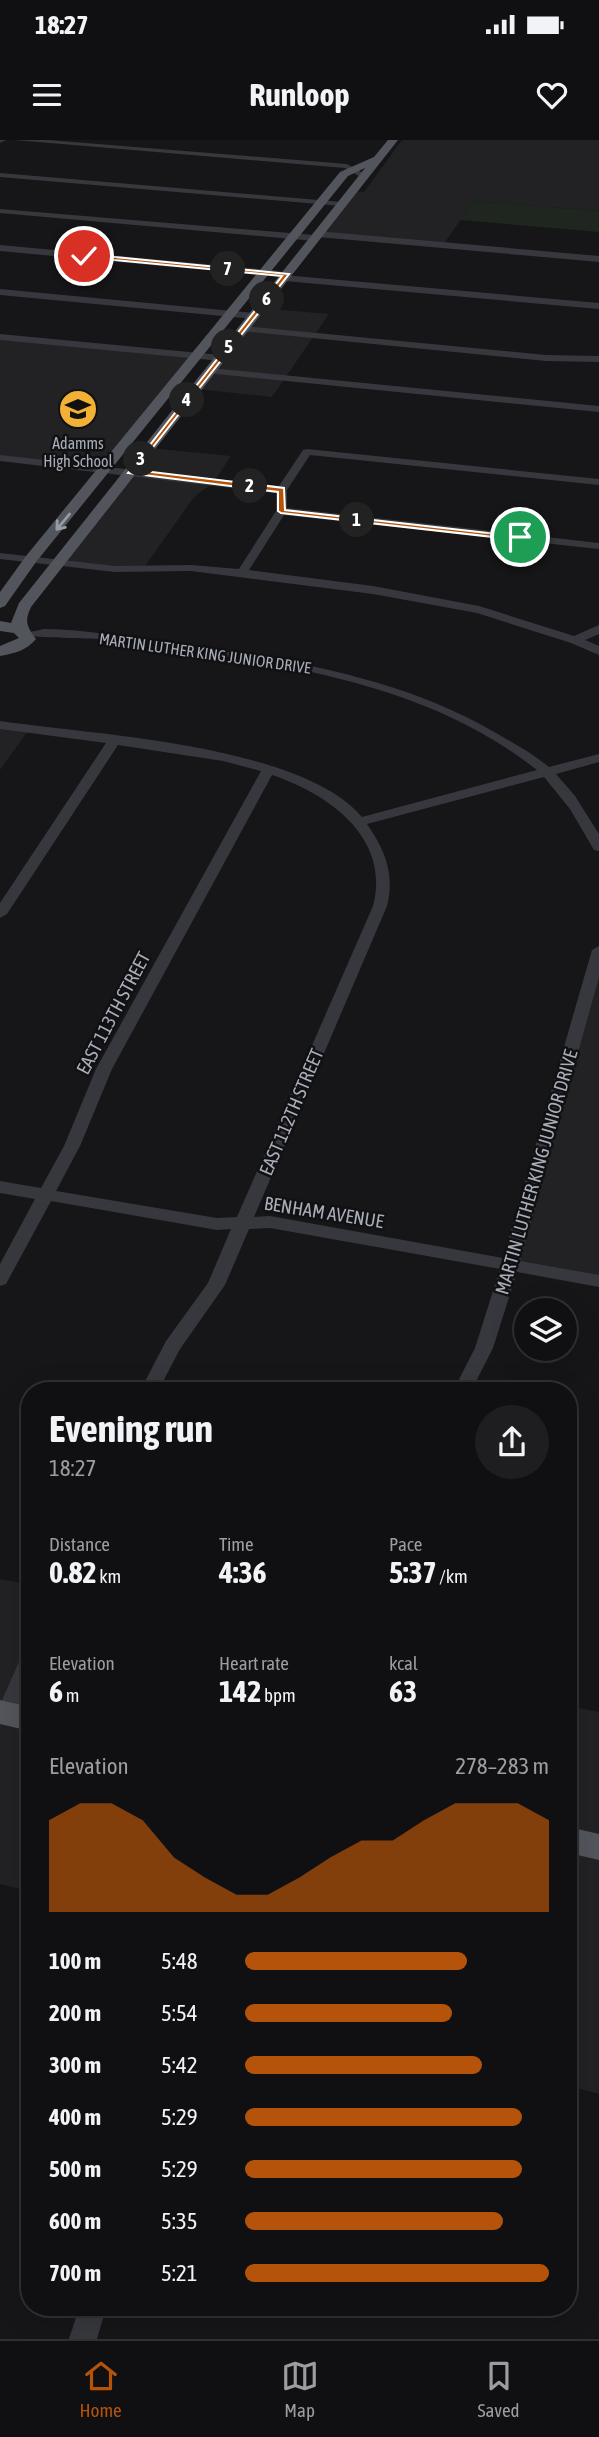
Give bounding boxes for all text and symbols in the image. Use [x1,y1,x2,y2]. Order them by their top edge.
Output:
text: 18:27 [35,10,89,40]
icon: menu [28,76,66,114]
text: Runloop [249,76,350,113]
icon: heart [533,76,571,114]
pin [54,226,114,286]
icon: check [65,237,103,275]
pin: 7 [210,251,246,286]
text: 7 [223,257,232,279]
pin: 6 [250,282,284,316]
text: 6 [262,287,271,309]
pin: 5 [212,330,246,364]
text: 5 [224,335,233,357]
pin: 4 [170,383,204,418]
school or university icon: Adamms High School [57,388,99,430]
text: 4 [182,388,191,410]
place label: Adamms High School [43,434,113,471]
pin: 3 [124,442,158,476]
text: 3 [136,447,145,469]
pin: 2 [232,468,268,504]
text: 2 [245,474,254,496]
pin: 1 [340,502,374,538]
pin [490,507,550,567]
text: 1 [352,508,361,530]
one-way arrow [55,512,71,530]
icon: arrive [501,518,539,556]
street label: MARTIN LUTHER KING JUNIOR DRIVE [98,629,312,677]
street label: EAST 113TH STREET [71,947,155,1078]
street label: EAST 112TH STREET [254,1045,328,1179]
street label: MARTIN LUTHER KING JUNIOR DRIVE [490,1047,582,1297]
street label: BENHAM AVENUE [263,1192,385,1232]
map controls [514,1298,577,1361]
button: layers [514,1298,577,1361]
button: share [475,1405,549,1479]
text: Evening run [49,1407,213,1450]
text: 18:27 [49,1455,96,1481]
text: Distance [49,1533,110,1555]
text: Time [219,1533,254,1555]
text: Pace [389,1533,422,1555]
text: 0.82 [49,1555,97,1589]
text: 4:36 [219,1555,267,1589]
text: 5:37 [389,1555,437,1589]
text: km [97,1565,121,1587]
text: /km [437,1565,468,1587]
text: Elevation [49,1652,115,1674]
text: Heart rate [219,1652,289,1674]
text: kcal [389,1652,418,1674]
text: 6 [49,1674,63,1708]
text: 142 [219,1674,261,1708]
text: 63 [389,1674,417,1708]
text: m [63,1684,79,1706]
text: bpm [261,1684,296,1706]
text: Elevation [49,1753,129,1779]
text: 278–283 m [455,1753,549,1779]
text: 100 m [49,1948,101,1974]
text: 5:48 [161,1948,198,1974]
text: 200 m [49,2000,101,2026]
text: 5:54 [161,2000,198,2026]
text: 300 m [49,2052,101,2078]
text: 5:42 [161,2052,198,2078]
text: 400 m [49,2104,101,2130]
text: 5:29 [161,2104,198,2130]
text: 500 m [49,2156,101,2182]
text: 5:29 [161,2156,198,2182]
text: 600 m [49,2208,101,2234]
text: 5:35 [161,2208,198,2234]
text: 700 m [49,2260,101,2286]
text: 5:21 [161,2260,198,2286]
tab: Home [79,2357,122,2421]
tab: Map [281,2357,319,2421]
tab: Saved [478,2357,520,2421]

